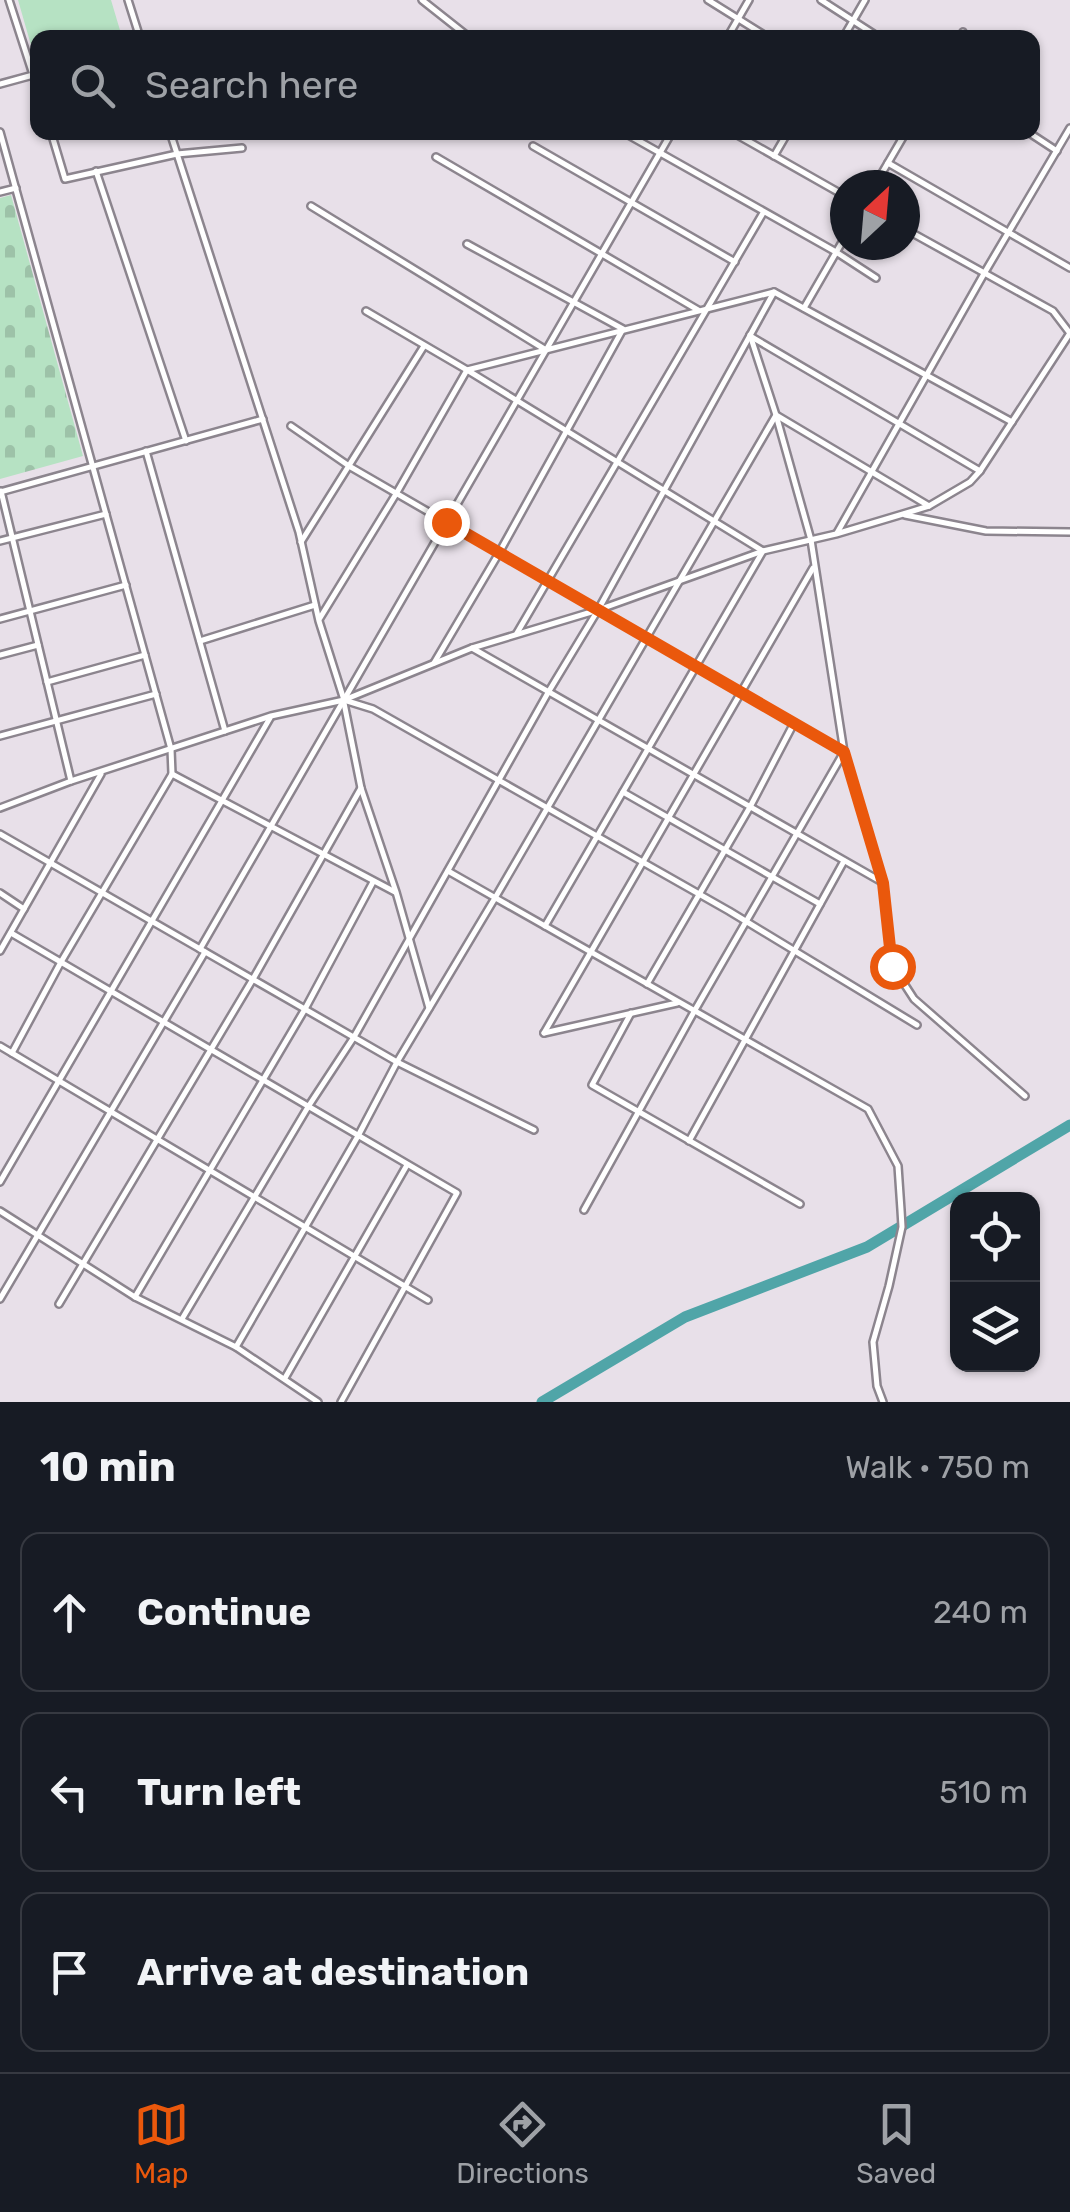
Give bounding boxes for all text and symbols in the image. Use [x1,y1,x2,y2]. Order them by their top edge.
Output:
search box [30,30,1040,140]
icon: search [65,58,120,113]
text: Search here [145,62,358,108]
north arrow [830,170,920,260]
route end [424,500,470,546]
route start [870,944,916,990]
map controls [950,1192,1040,1372]
button: locate [950,1192,1040,1282]
button: layers [950,1282,1040,1372]
text: 10 min [40,1442,176,1492]
text: Walk · 750 m [845,1448,1030,1486]
icon: ahead [42,1585,97,1640]
text: Continue [137,1589,311,1635]
text: 240 m [933,1593,1028,1631]
icon: left [42,1765,97,1820]
text: Turn left [137,1769,301,1815]
text: 510 m [939,1773,1028,1811]
icon: arrive [42,1945,97,2000]
text: Arrive at destination [137,1949,529,1995]
tab: Map [134,2097,189,2190]
tab: Directions [456,2097,589,2190]
tab: Saved [856,2097,936,2190]

